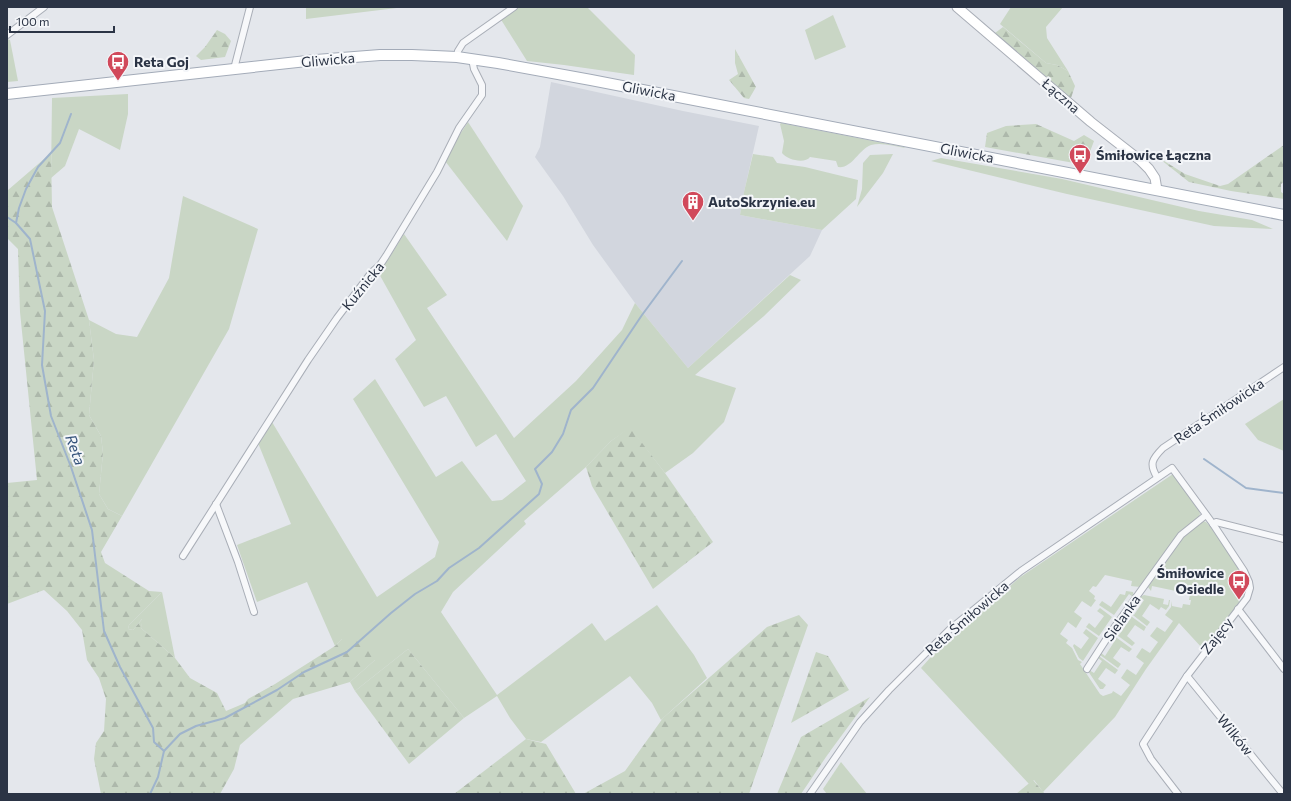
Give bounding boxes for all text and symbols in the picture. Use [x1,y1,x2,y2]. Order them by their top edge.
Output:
scale bar [10,8,114,34]
text: 100 m [16,14,50,28]
bus stop icon: Reta Goj [105,49,131,82]
street label: Gliwicka [300,49,356,70]
place label: Reta Goj [134,53,189,70]
street label: Łączna [1038,74,1084,117]
street label: Gliwicka [621,77,677,104]
street label: Gliwicka [939,139,995,166]
bus stop icon: Śmiłowice Łączna [1067,142,1093,175]
place label: Śmiłowice Łączna [1096,146,1211,163]
building icon: AutoSkrzynie.eu [680,189,706,222]
place label: AutoSkrzynie.eu [708,193,815,210]
street label: Kuźnicka [338,258,387,313]
street label: Reta Śmiłowicka [1170,374,1267,447]
water label: Reta [62,432,90,468]
place label: Śmiłowice Osiedle [1157,564,1224,597]
bus stop icon: Śmiłowice Osiedle [1226,568,1252,601]
street label: Reta Śmiłowicka [921,577,1012,658]
street label: Sielanka [1099,591,1144,644]
street label: Zajęcy [1197,614,1236,657]
street label: Wilków [1214,711,1257,759]

